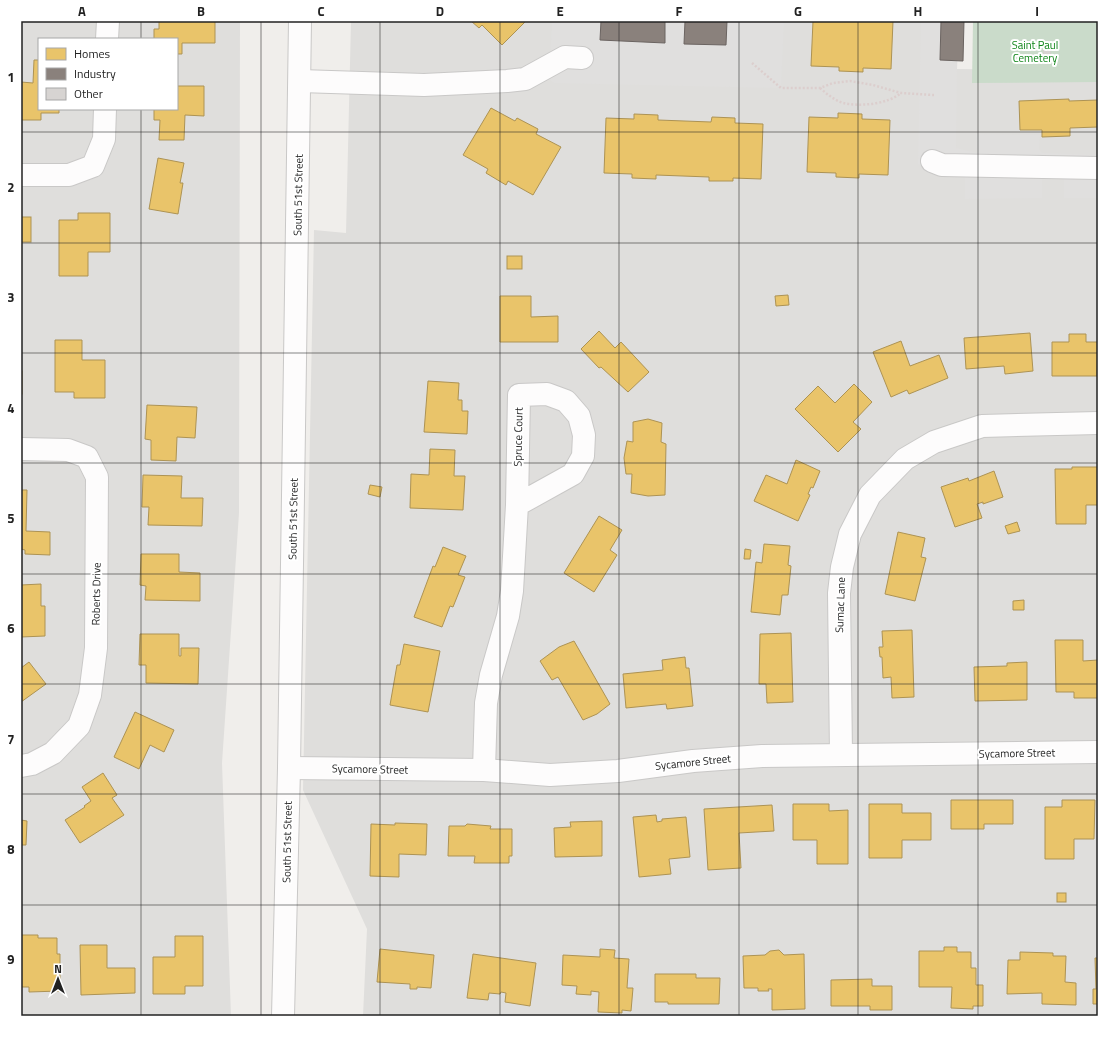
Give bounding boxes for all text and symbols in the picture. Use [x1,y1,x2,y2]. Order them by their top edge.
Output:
text: A [78,1,86,21]
text: B [197,1,205,21]
text: C [317,1,325,21]
text: D [436,1,444,21]
text: E [556,1,564,21]
text: F [676,1,683,21]
text: G [794,1,802,21]
text: H [914,1,922,21]
text: I [1035,1,1039,21]
park label: Saint Paul Cemetery [1012,37,1058,66]
legend [38,38,178,110]
text: Homes [74,44,110,63]
text: Industry [74,64,116,83]
text: 1 [7,67,15,87]
text: Other [74,84,103,103]
street label: South 51st Street [289,154,307,236]
text: 2 [7,177,15,197]
text: 3 [7,287,15,307]
text: 4 [7,398,15,418]
street label: Spruce Court [509,407,527,467]
street label: South 51st Street [284,478,302,560]
text: 5 [7,508,15,528]
street label: Roberts Drive [87,562,105,626]
street label: Sumac Lane [831,576,849,633]
text: 6 [7,618,15,638]
text: 7 [7,729,15,749]
street label: Sycamore Street [979,744,1055,762]
street label: Sycamore Street [654,750,732,774]
street label: Sycamore Street [332,760,408,778]
street label: South 51st Street [278,801,296,883]
text: 8 [7,839,15,859]
text: 9 [7,949,15,969]
north arrow [38,959,78,999]
text: N [54,961,62,977]

